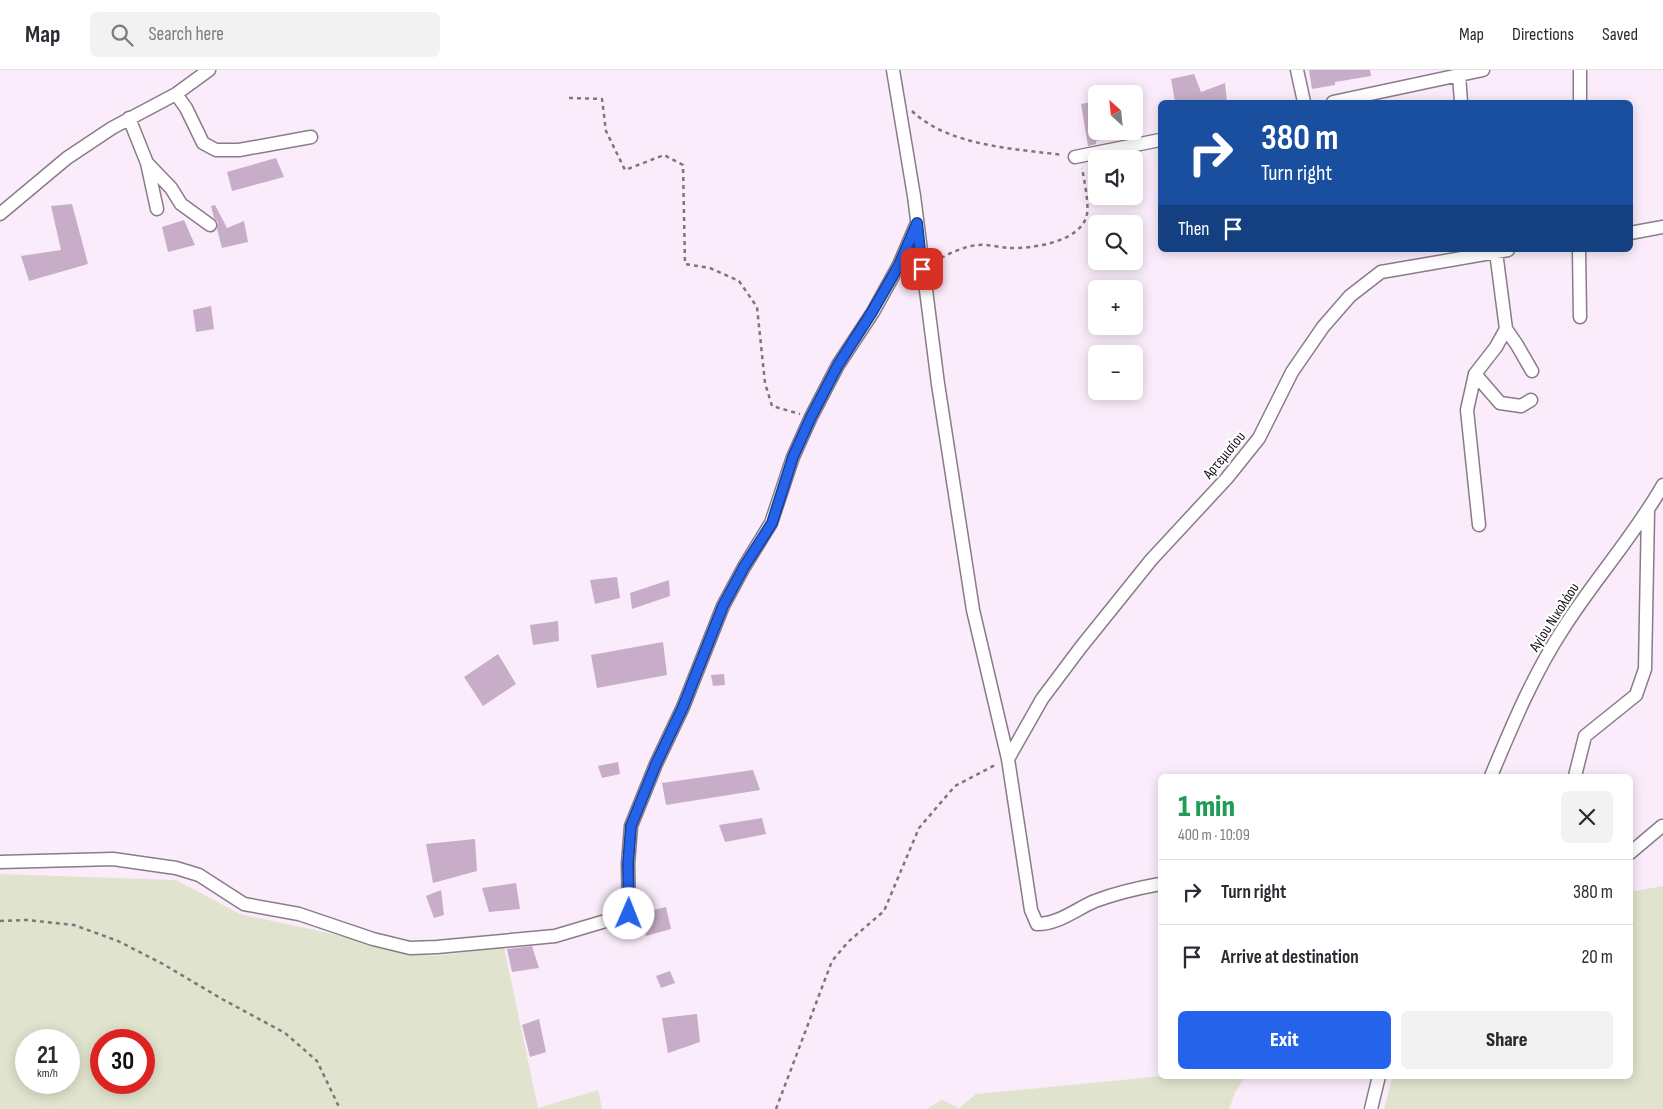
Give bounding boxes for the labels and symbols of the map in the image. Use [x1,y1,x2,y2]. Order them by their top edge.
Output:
north arrow [1088,85,1142,140]
pin [901,248,943,290]
street label: Αρτεμισίου [1198,428,1250,484]
street label: Αγίου Νικολάου [1525,579,1584,656]
position arrow [602,887,654,939]
speed limit sign: 30 [90,1029,155,1094]

